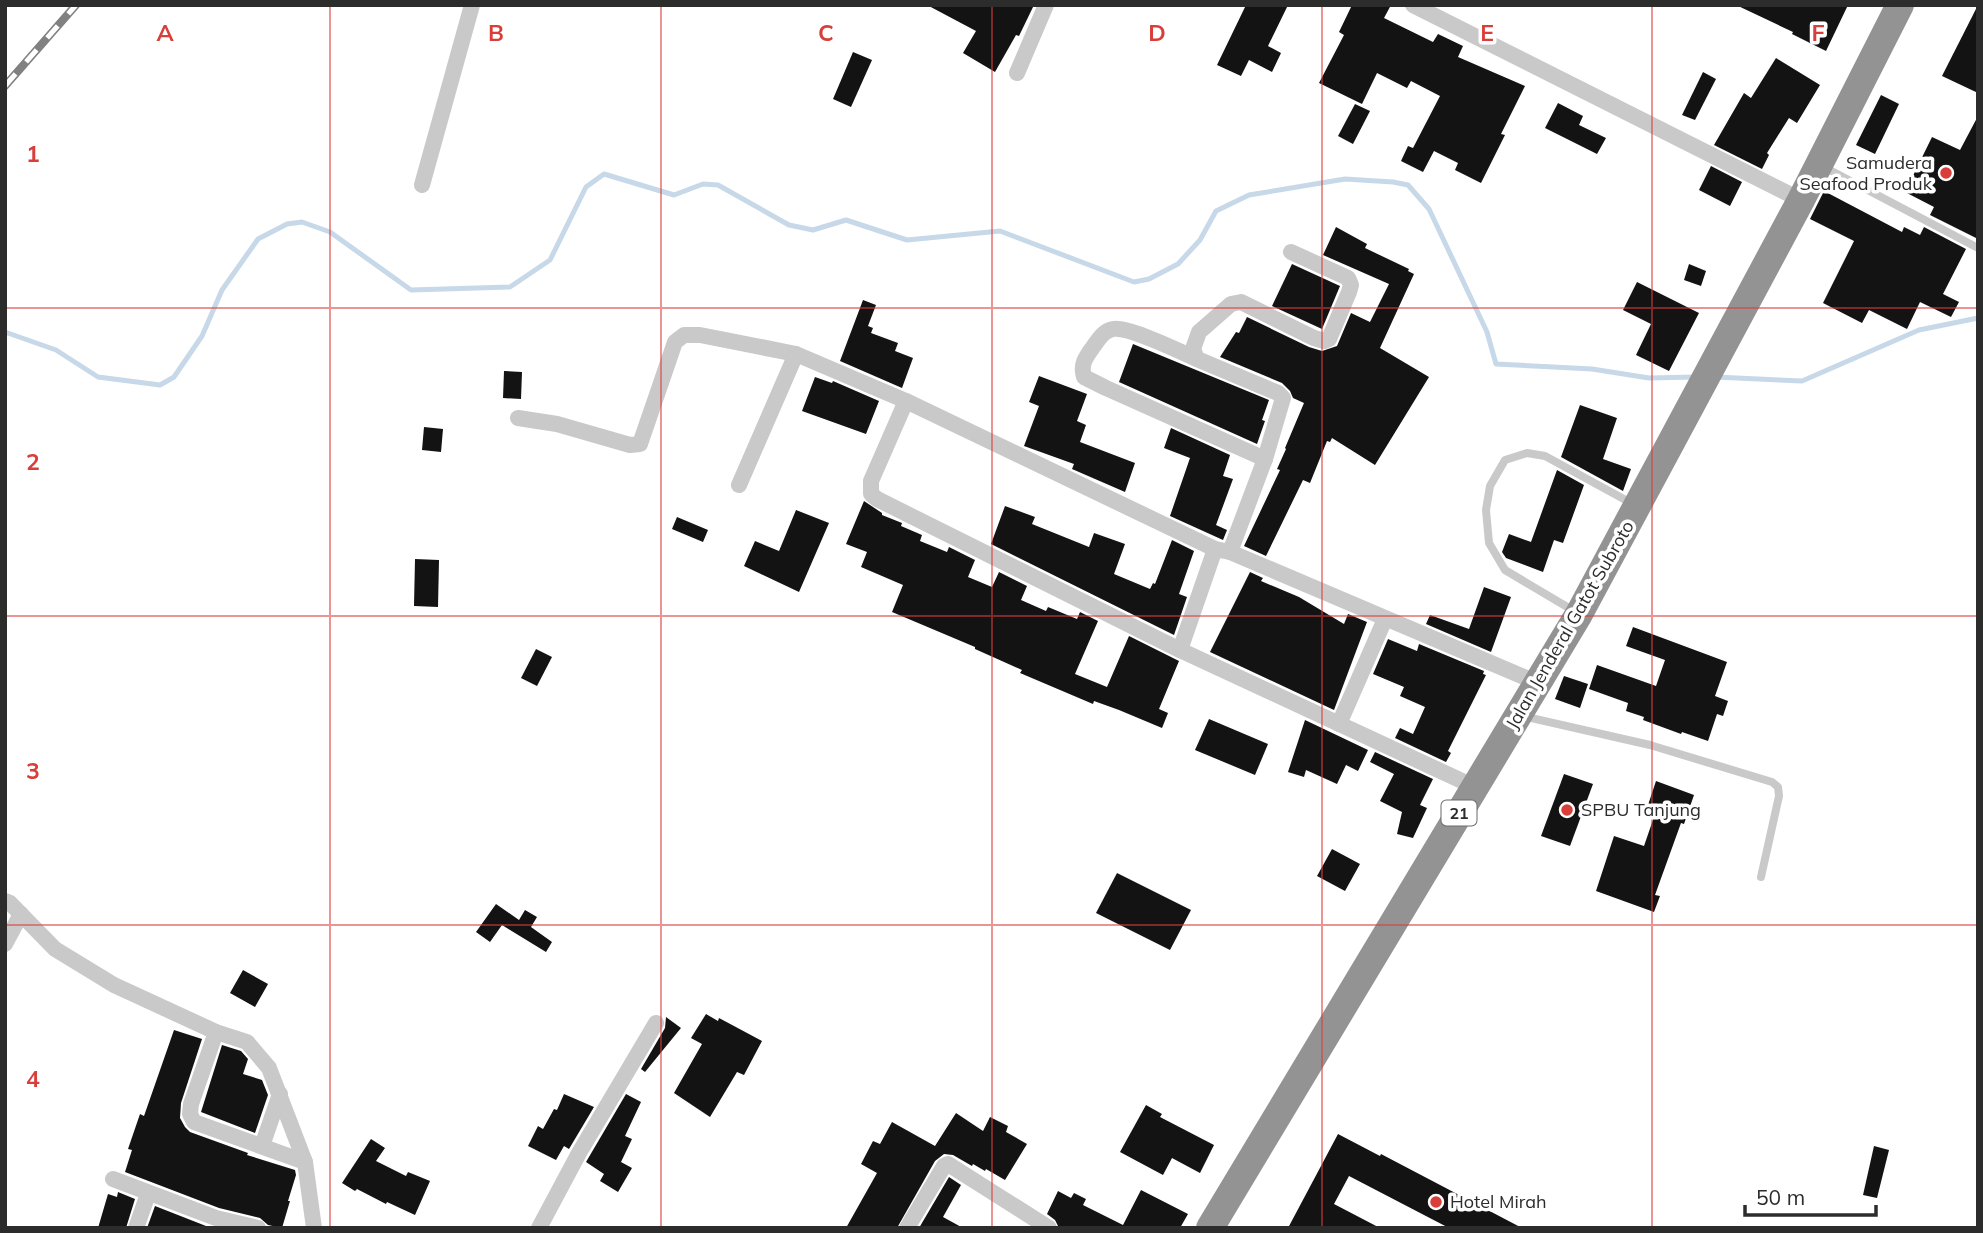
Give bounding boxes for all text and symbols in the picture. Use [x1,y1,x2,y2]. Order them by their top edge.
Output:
text: A [156,18,174,47]
text: B [488,18,504,47]
text: C [818,18,834,47]
text: D [1148,18,1166,47]
text: E [1480,18,1494,47]
text: F [1811,18,1825,47]
text: 1 [26,139,40,168]
place label: Samudera Seafood Produk [1800,151,1933,195]
marker: Samudera Seafood Produk [1938,165,1954,181]
text: 2 [26,447,40,476]
street label: Jalan Jenderal Gatot Subroto [1500,516,1639,733]
text: 3 [26,756,40,785]
place label: SPBU Tanjung [1581,798,1701,821]
road number: 21 [1442,800,1476,826]
marker: SPBU Tanjung [1559,802,1575,818]
text: 4 [26,1064,40,1093]
scale bar [1745,1174,1876,1218]
text: 50 m [1756,1184,1805,1210]
place label: Hotel Mirah [1450,1190,1546,1213]
marker: Hotel Mirah [1428,1194,1444,1210]

